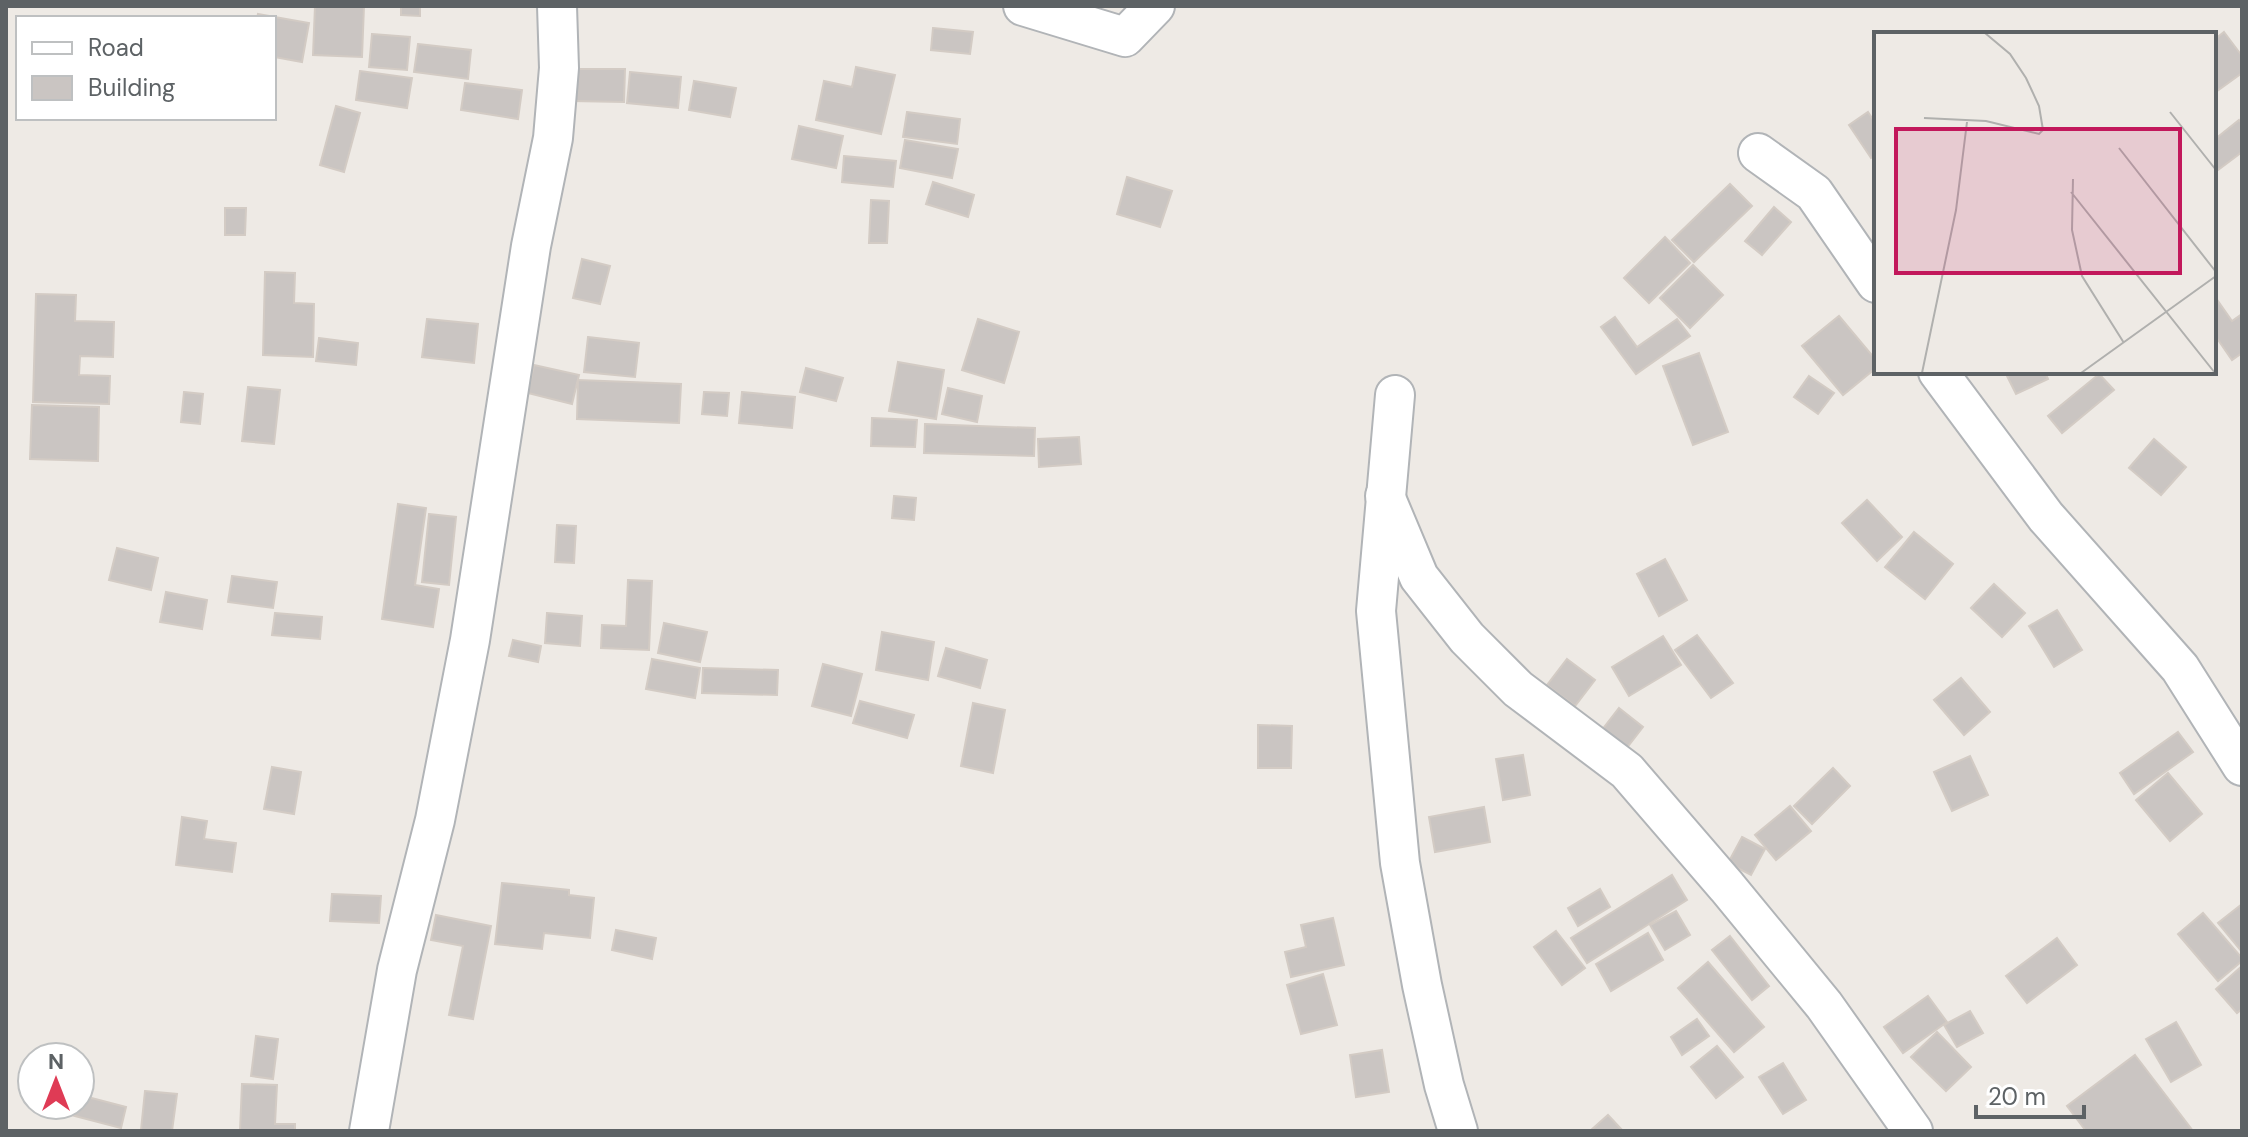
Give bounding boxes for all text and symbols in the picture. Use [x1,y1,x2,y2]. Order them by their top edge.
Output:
legend [16,16,276,120]
text: Road [88,32,144,63]
inset map [1874,32,2216,374]
text: Building [88,72,175,103]
north arrow [16,1041,96,1121]
text: N [48,1047,64,1076]
scale bar [1976,1069,2084,1119]
text: 20 m [1988,1081,2046,1112]

